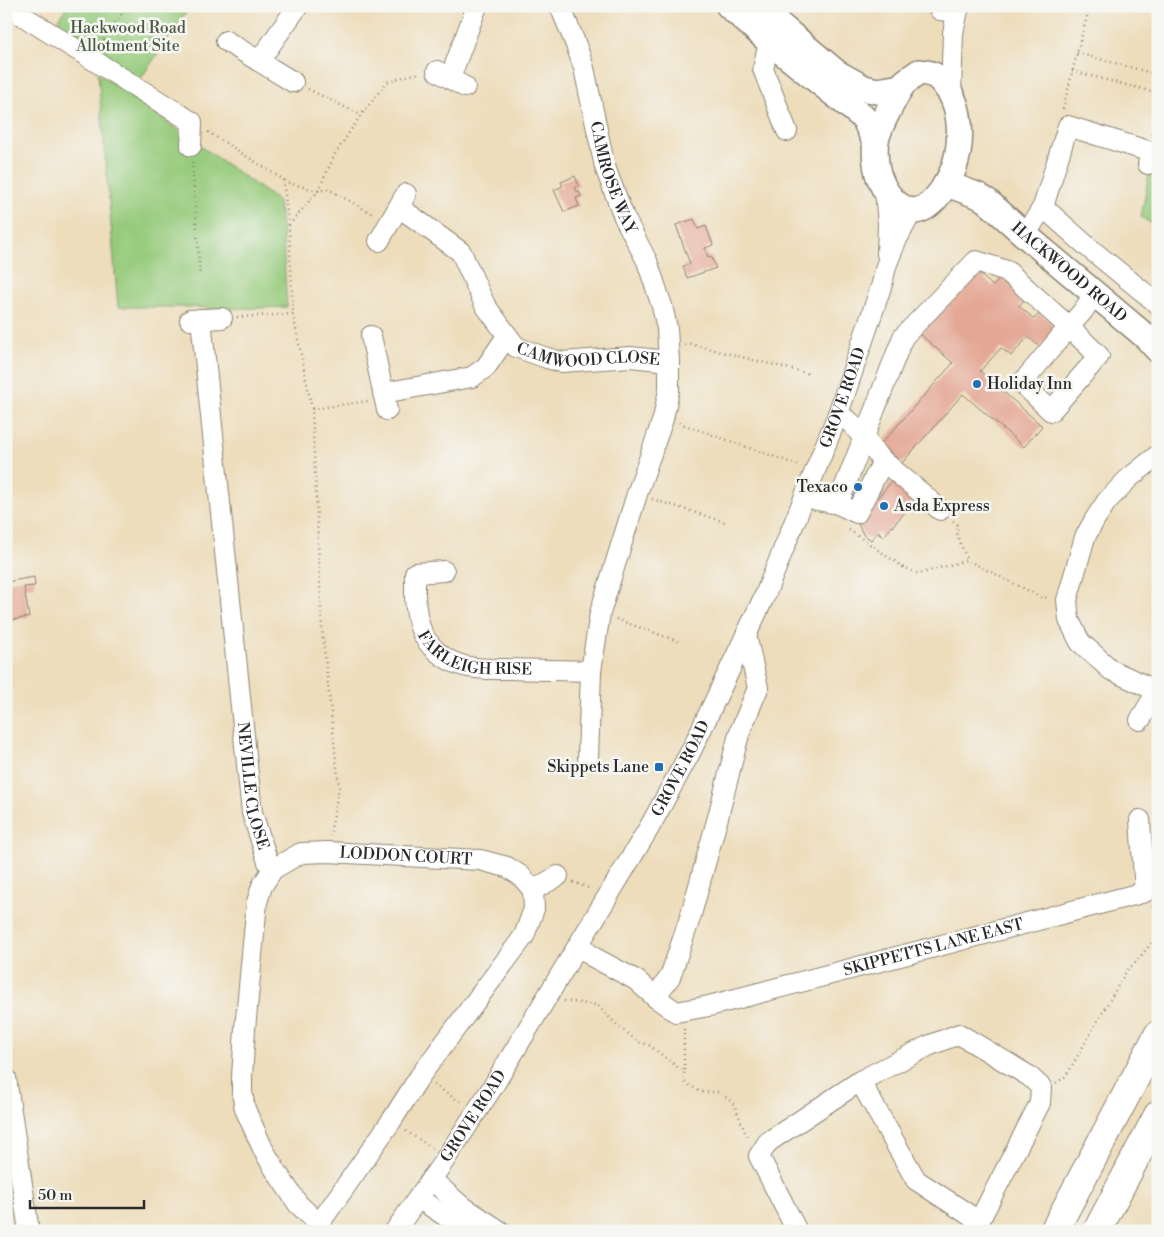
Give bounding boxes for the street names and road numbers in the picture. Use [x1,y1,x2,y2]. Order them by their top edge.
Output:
street label: CAMROSE WAY [586,119,642,239]
street label: HACKWOOD ROAD [1007,218,1131,327]
street label: CAMWOOD CLOSE [514,338,661,373]
street label: GROVE ROAD [815,345,870,451]
street label: FARLEIGH RISE [413,627,533,680]
street label: GROVE ROAD [647,717,714,820]
street label: NEVILLE CLOSE [233,721,273,852]
street label: LODDON COURT [339,843,473,870]
street label: SKIPPETTS LANE EAST [841,914,1026,980]
street label: GROVE ROAD [436,1066,510,1166]

